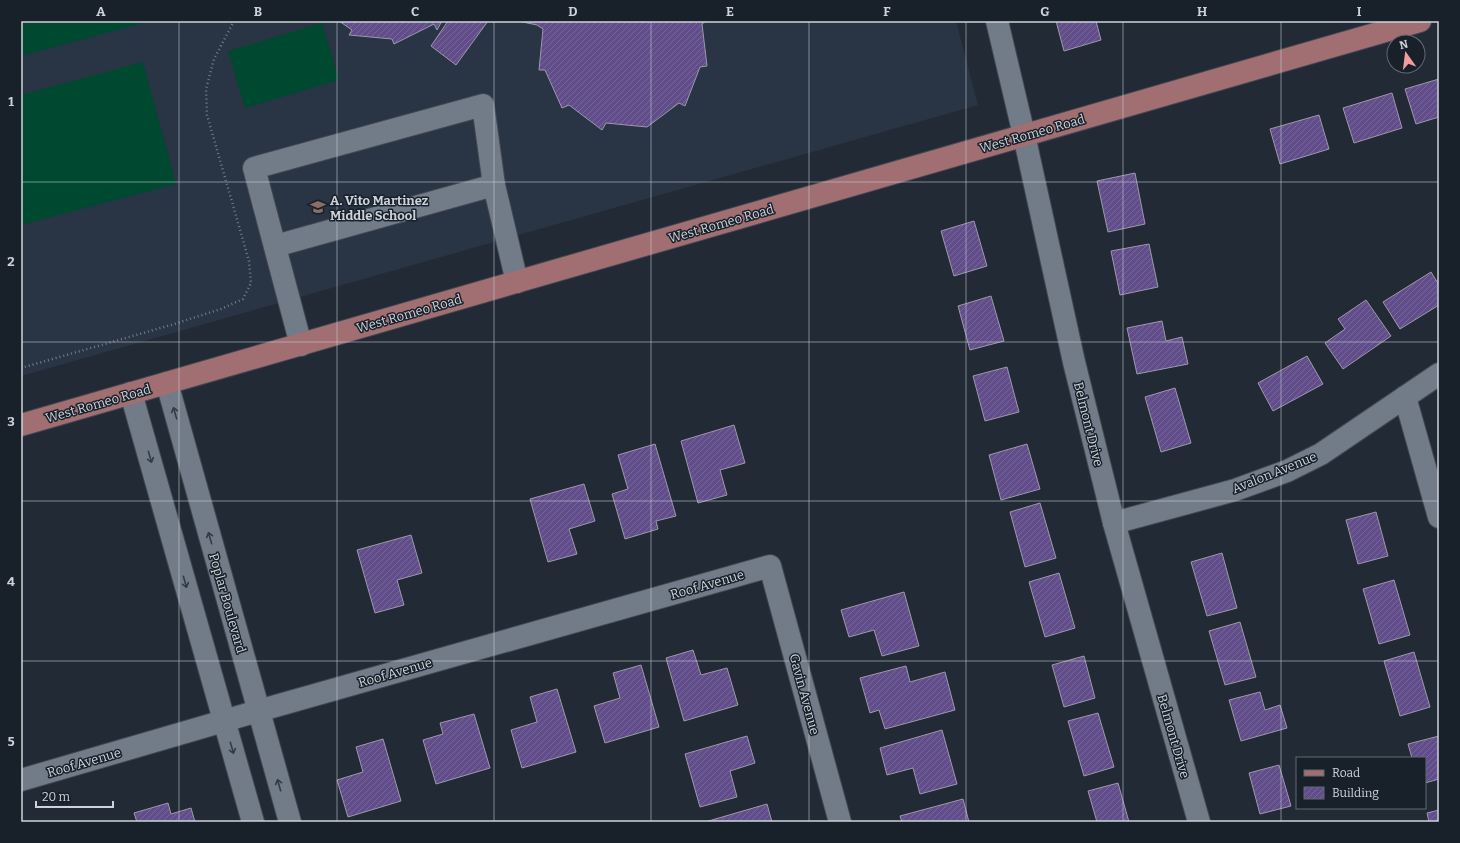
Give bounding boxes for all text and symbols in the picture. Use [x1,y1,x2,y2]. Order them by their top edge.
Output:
text: A [96,4,106,19]
text: B [254,4,262,19]
text: C [411,4,419,19]
text: D [568,4,578,19]
text: E [726,4,734,19]
text: F [883,4,891,19]
text: G [1040,4,1050,19]
text: H [1197,4,1207,19]
text: I [1357,4,1362,19]
north arrow [1386,34,1426,74]
text: N [1398,37,1410,52]
text: 1 [8,94,14,109]
street label: West Romeo Road [978,111,1087,156]
place label: A. Vito Martinez Middle School [330,193,429,223]
school or university icon: A. Vito Martinez Middle School [309,198,327,216]
street label: West Romeo Road [667,201,776,246]
text: 2 [7,254,15,269]
street label: West Romeo Road [355,291,464,336]
street label: Belmont Drive [1071,380,1106,468]
street label: West Romeo Road [44,381,153,426]
one-way arrow [171,407,178,420]
text: 3 [7,414,15,429]
street label: Avalon Avenue [1230,449,1319,496]
one-way arrow [147,451,154,464]
one-way arrow [206,532,213,545]
street label: Poplar Boulevard [206,552,249,655]
street label: Roof Avenue [669,567,746,602]
text: 4 [7,574,15,589]
one-way arrow [182,576,189,589]
street label: Gavin Avenue [786,652,823,736]
street label: Roof Avenue [357,655,434,690]
street label: Belmont Drive [1154,692,1193,780]
text: 5 [7,734,15,749]
one-way arrow [229,741,236,754]
street label: Roof Avenue [46,745,123,780]
legend [1296,757,1426,809]
text: Road [1332,766,1360,780]
one-way arrow [275,778,283,791]
scale bar [36,783,113,809]
text: Building [1332,786,1379,800]
text: 20 m [42,790,71,804]

